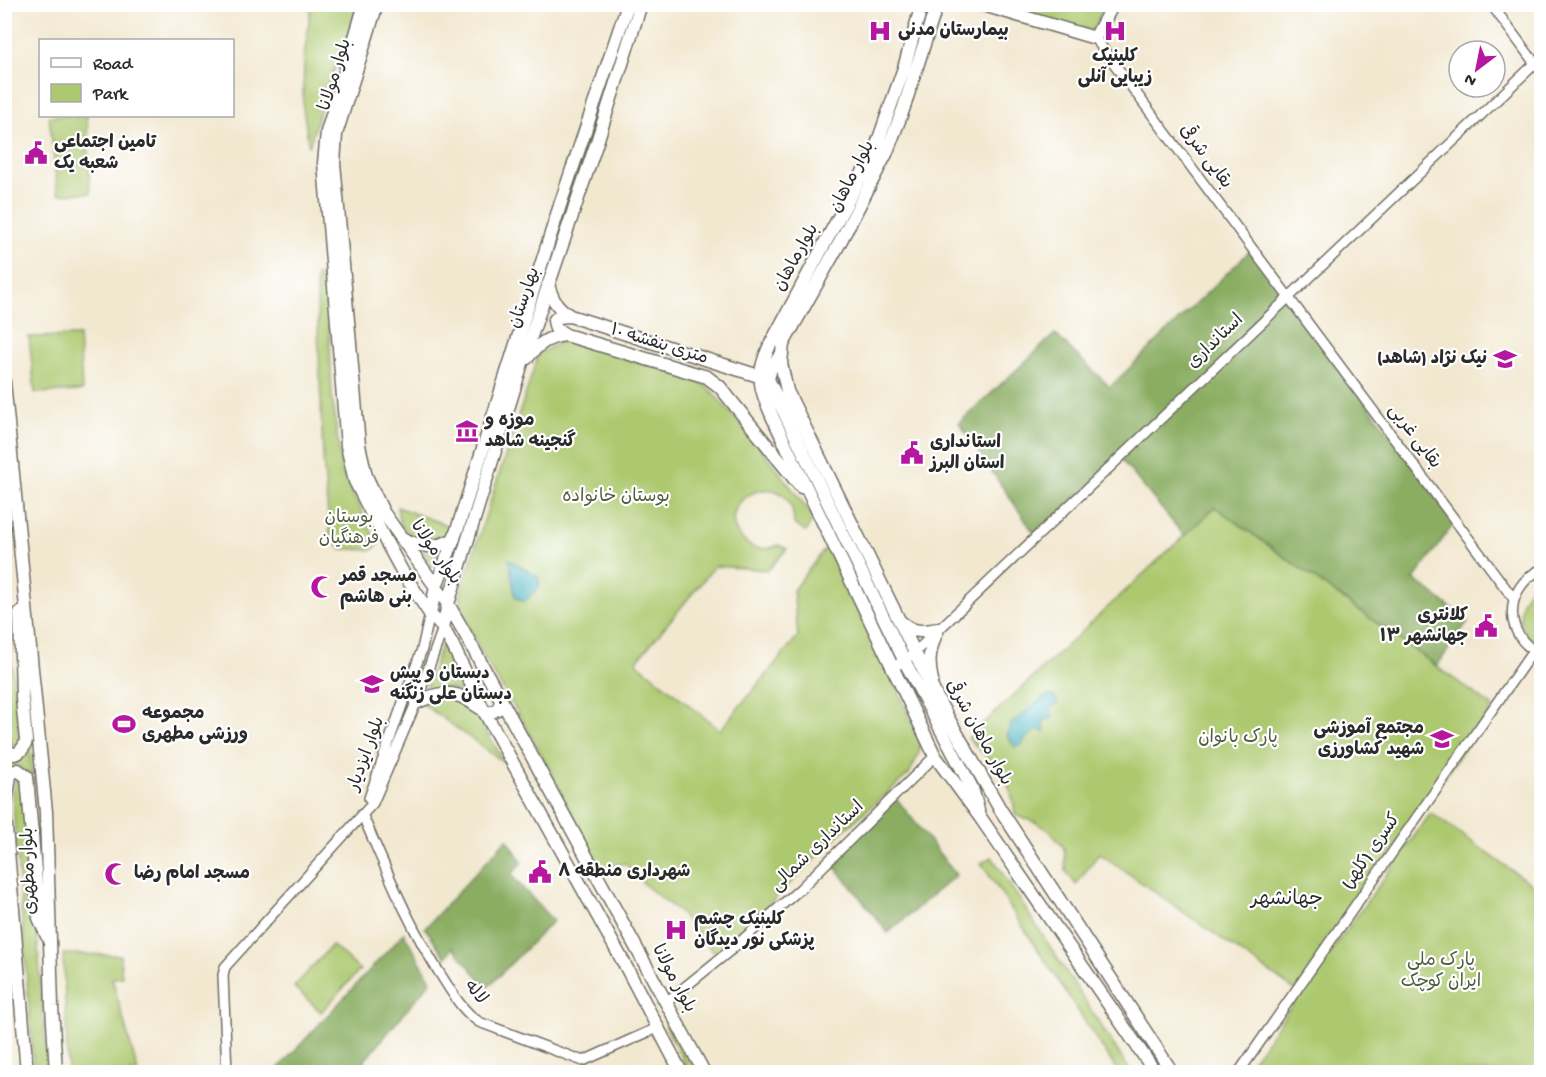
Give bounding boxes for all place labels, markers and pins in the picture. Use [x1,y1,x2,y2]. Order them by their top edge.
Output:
hospital icon: بیمارستان مدنی [867,18,893,44]
hospital icon: کلینیک زیبایی آنلی [1102,18,1128,44]
place label: بیمارستان مدنی [898,21,1009,42]
place label: کلینیک زیبایی آنلی [1078,47,1152,89]
place label: تامین اجتماعی شعبه یک [54,133,157,175]
public building icon: تامین اجتماعی شعبه یک [23,140,49,166]
school or university icon: نیک نژاد (شاهد) [1492,346,1518,372]
place label: نیک نژاد (شاهد) [1377,349,1487,370]
place label: موزه و گنجینه شاهد [483,411,576,453]
museum icon: موزه و گنجینه شاهد [454,418,480,444]
place label: استانداری استان البرز [928,433,1004,475]
public building icon: استانداری استان البرز [899,440,925,466]
place label: مسجد قمر بنی هاشم [338,565,417,610]
mosque icon: مسجد قمر بنی هاشم [309,574,335,600]
place label: کلانتری ۱۳ جهانشهر [1380,606,1468,648]
public building icon: کلانتری ۱۳ جهانشهر [1473,613,1499,639]
place label: دبستان و پیش دبستان علی زنگنه [390,664,512,706]
school or university icon: دبستان و پیش دبستان علی زنگنه [359,671,385,697]
place label: مجموعه ورزشی مطهری [142,704,248,746]
sports icon: مجموعه ورزشی مطهری [111,711,137,737]
place label: مجتمع آموزشی شهید کشاورزی [1314,717,1424,761]
school or university icon: مجتمع آموزشی شهید کشاورزی [1429,726,1455,752]
public building icon: شهرداری منطقه ۸ [527,859,553,885]
mosque icon: مسجد امام رضا [103,861,129,887]
place label: شهرداری منطقه ۸ [558,862,690,883]
place label: مسجد امام رضا [134,864,250,886]
place label: کلینیک چشم پزشکی نور دیدگان [694,910,815,952]
hospital icon: کلینیک چشم پزشکی نور دیدگان [663,917,689,943]

